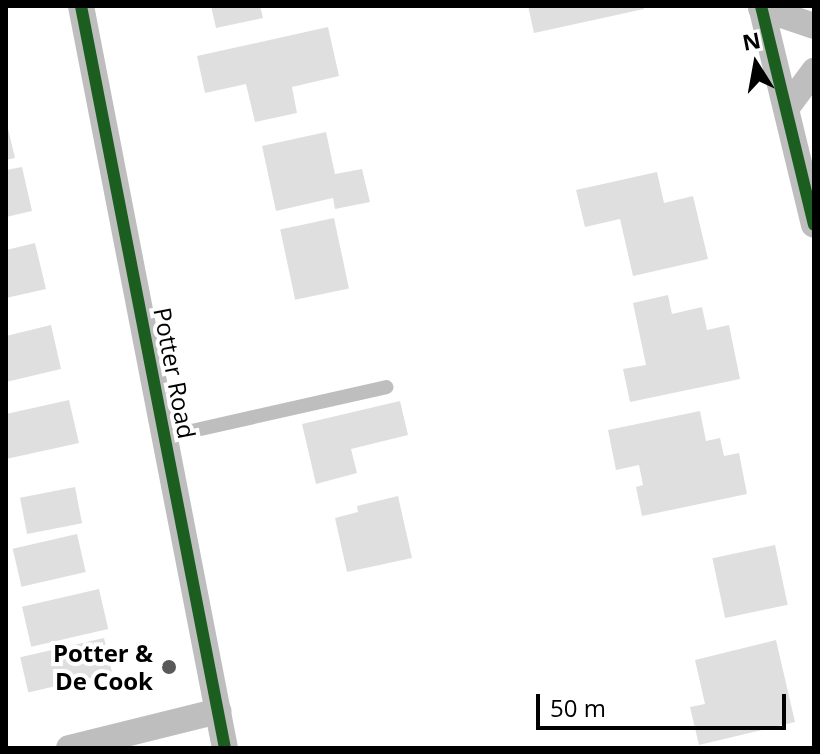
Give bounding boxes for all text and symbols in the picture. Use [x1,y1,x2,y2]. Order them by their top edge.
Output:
north arrow [716,24,796,104]
text: N [740,24,763,57]
street label: Potter Road [148,305,202,441]
place label: Potter & De Cook [53,639,153,695]
marker: Potter & De Cook [160,658,178,676]
scale bar [540,678,790,728]
text: 50 m [550,691,606,724]

